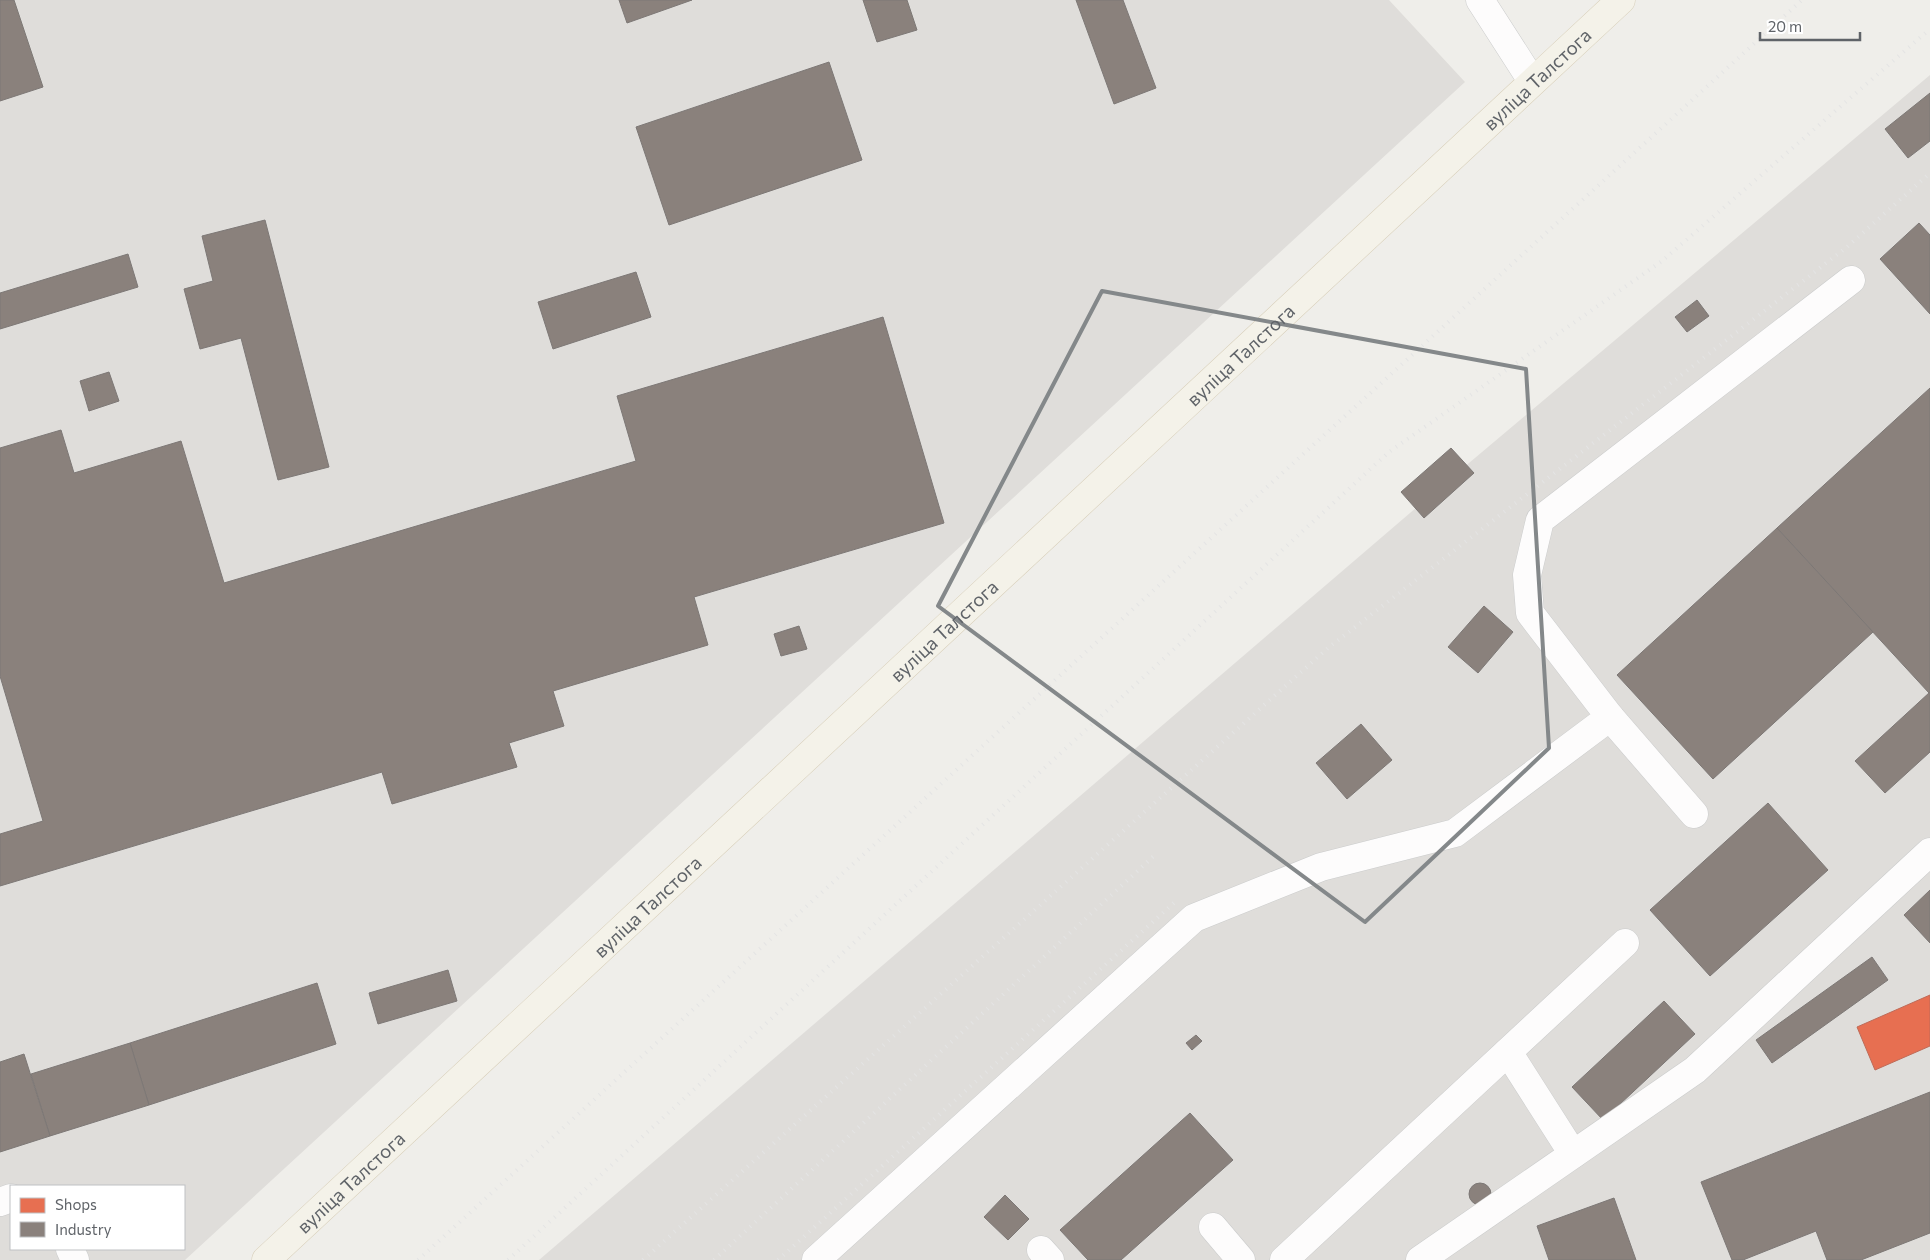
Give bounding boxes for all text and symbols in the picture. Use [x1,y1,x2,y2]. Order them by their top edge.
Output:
scale bar [1760,10,1860,42]
text: 20 m [1768,17,1802,35]
street label: вуліца Талстога [1478,23,1595,134]
street label: вуліца Талстога [1181,299,1299,410]
street label: вуліца Талстога [885,574,1002,686]
street label: вуліца Талстога [588,850,705,962]
street label: вуліца Талстога [292,1126,409,1237]
legend [10,1185,185,1250]
text: Shops [55,1195,97,1213]
text: Industry [55,1220,112,1238]

